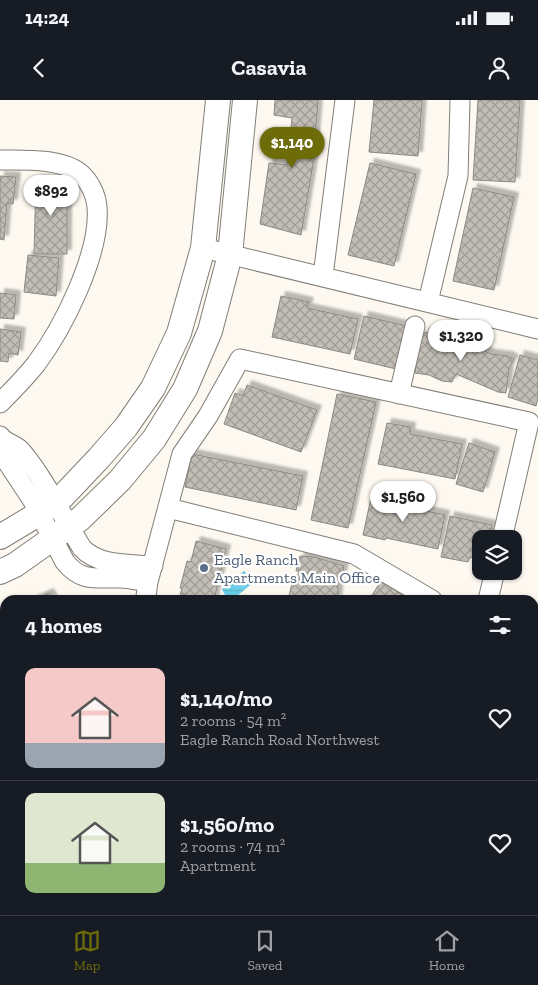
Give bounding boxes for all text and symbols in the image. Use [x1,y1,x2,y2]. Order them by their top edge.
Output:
text: 14:24 [25,6,69,29]
icon: back [25,54,53,82]
text: Casavia [231,54,307,81]
icon: person [485,54,513,82]
pin: $1,140 [251,127,333,169]
text: $1,140 [271,133,313,152]
pin: $892 [21,174,81,217]
text: $892 [34,181,68,200]
pin: $1,320 [420,320,502,362]
text: $1,320 [439,326,483,345]
pin: $1,560 [362,480,444,523]
text: $1,560 [381,487,425,506]
map controls [472,530,522,580]
button: layers [472,530,522,580]
place label: Eagle Ranch Apartments Main Office [214,550,380,587]
marker: Eagle Ranch Apartments Main Office [198,562,210,574]
icon: filters [486,611,514,639]
text: 4 homes [25,613,102,638]
text: $1,140/mo [180,686,272,711]
icon: home [65,688,125,748]
icon: heart [486,704,514,732]
text: 2 rooms · 54 m² [180,711,286,730]
text: Eagle Ranch Road Northwest [180,730,379,749]
text: $1,560/mo [180,812,274,837]
icon: home [65,813,125,873]
icon: heart [486,829,514,857]
text: 2 rooms · 74 m² [180,837,285,856]
text: Apartment [180,856,256,875]
tab: Map [73,927,101,974]
tab: Saved [247,927,282,974]
tab: Home [429,927,465,974]

